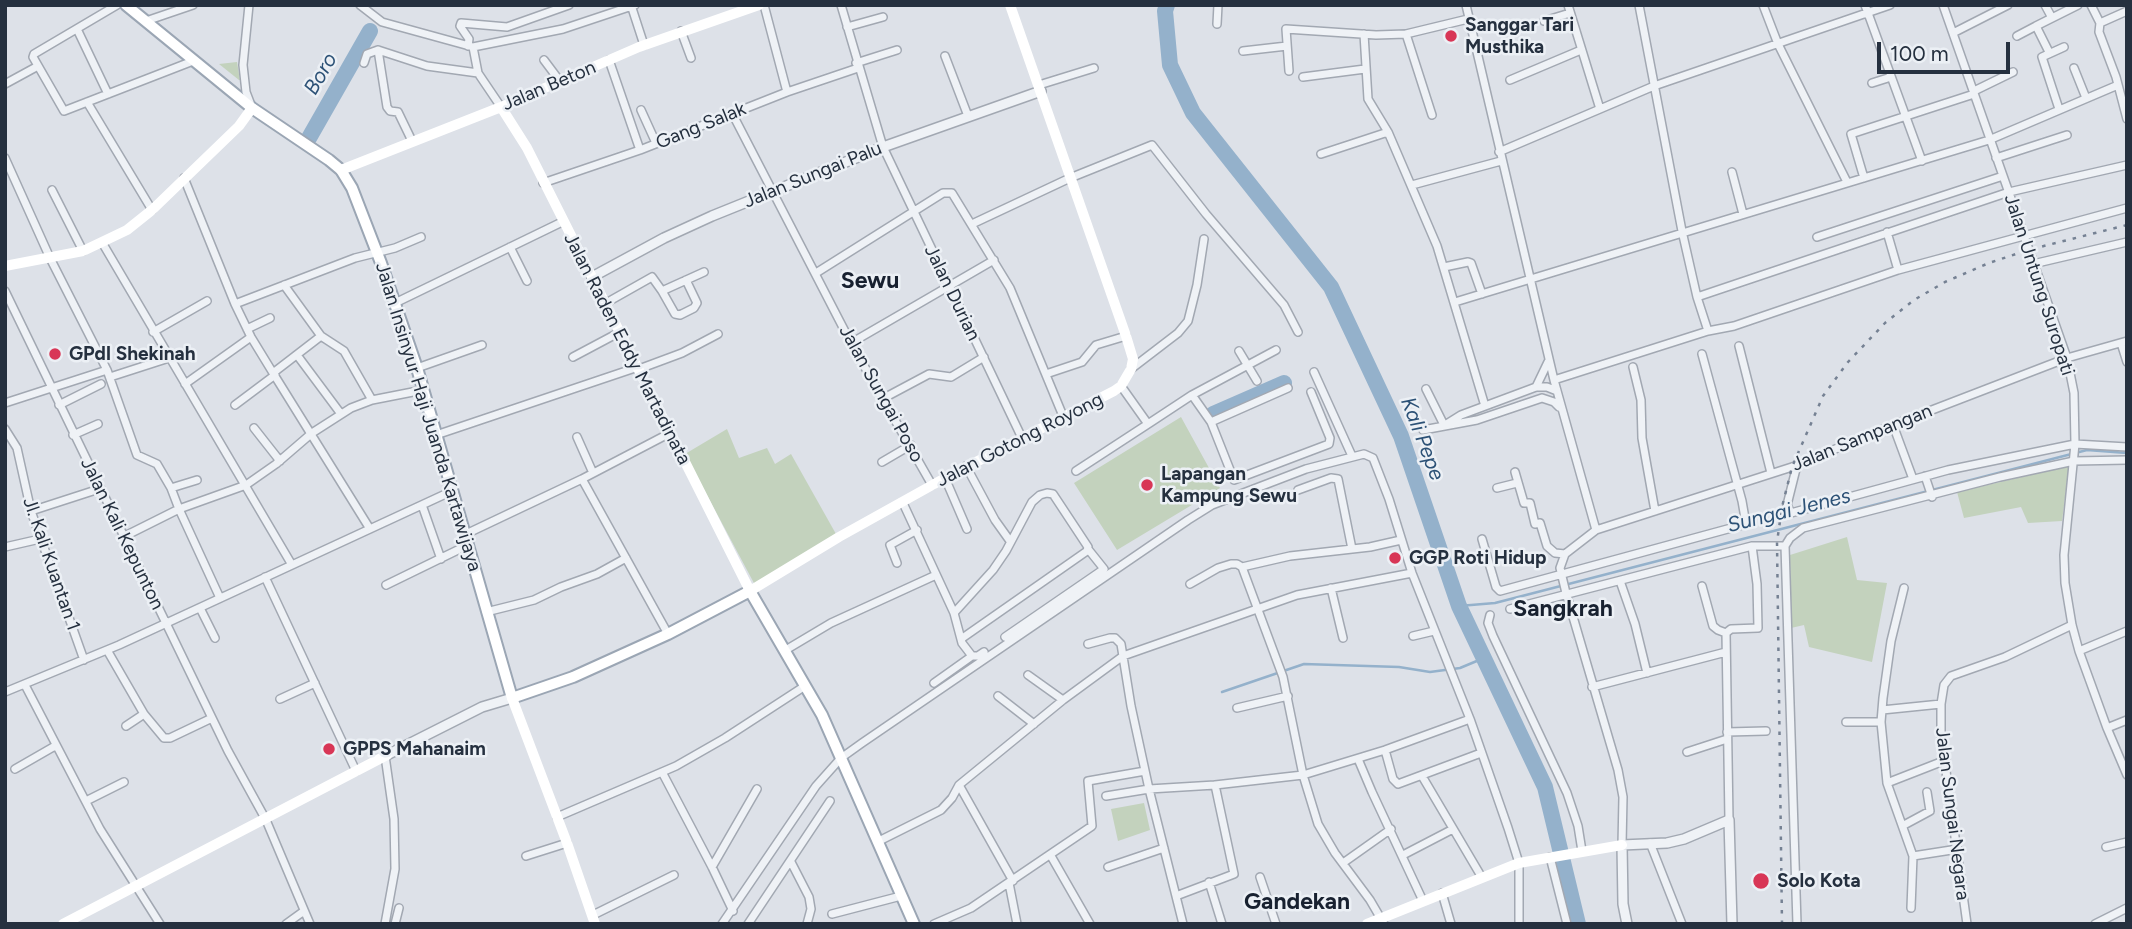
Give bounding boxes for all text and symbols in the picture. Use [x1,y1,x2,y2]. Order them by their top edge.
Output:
place label: Sanggar Tari Musthika [1465,14,1574,58]
marker: Sanggar Tari Musthika [1443,28,1459,44]
scale bar [1880,28,2013,72]
text: 100 m [1890,41,1949,66]
water label: Boro [299,48,343,100]
street label: Jalan Beton [499,56,599,116]
street label: Gang Salak [653,98,749,154]
street label: Jalan Sungai Palu [741,137,885,213]
street label: Jalan Untung Suropati [1999,192,2079,378]
street label: Jalan Raden Eddy Martadinata [559,229,695,469]
street label: Jalan Durian [919,242,985,344]
street label: Jalan Insinyur Haji Juanda Kartawijaya [370,260,486,574]
district label: Sewu [841,267,899,295]
street label: Jalan Sungai Poso [834,321,928,467]
place label: GPdI Shekinah [69,343,196,365]
marker: GPdI Shekinah [47,346,63,362]
street label: Jalan Gotong Royong [933,388,1107,492]
water label: Kali Pepe [1395,394,1449,484]
street label: Jalan Sampangan [1789,399,1935,477]
street label: Jalan Kali Kepunton [75,454,169,614]
place label: Lapangan Kampung Sewu [1161,463,1297,507]
marker: Lapangan Kampung Sewu [1139,477,1155,493]
water label: Sungai Jenes [1725,483,1853,539]
street label: Jl. Kali Kuantan 1 [18,494,84,634]
place label: GGP Roti Hidup [1409,547,1546,569]
marker: GGP Roti Hidup [1387,550,1403,566]
district label: Sangkrah [1513,595,1613,623]
street label: Jalan Sungai Negara [1930,727,1974,901]
place label: GPPS Mahanaim [343,738,486,760]
marker: GPPS Mahanaim [321,741,337,757]
place label: Solo Kota [1777,870,1861,892]
marker: Solo Kota [1751,871,1771,891]
district label: Gandekan [1244,888,1350,916]

